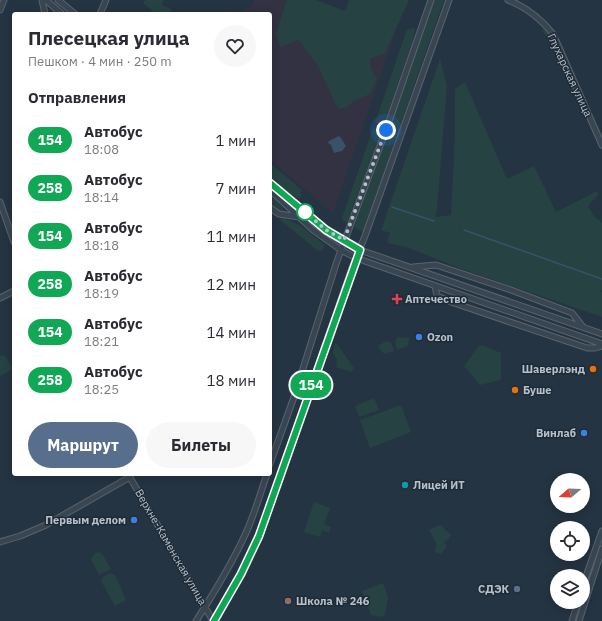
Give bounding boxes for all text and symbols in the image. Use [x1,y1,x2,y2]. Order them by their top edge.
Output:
button: heart [214,25,256,67]
text: Плесецкая улица [28,26,189,50]
street label: Глухарская улица [545,31,596,119]
text: Пешком · 4 мин · 250 m [28,53,172,70]
text: Отправления [28,88,126,107]
your location [376,120,396,140]
text: Автобус [84,122,143,141]
text: 154 [37,131,63,149]
text: 1 мин [215,131,256,150]
text: 18:08 [84,141,119,158]
text: Автобус [84,170,143,189]
text: 258 [37,179,63,197]
text: 7 мин [215,179,256,198]
text: 18:14 [84,189,119,206]
unlabelled marker [296,203,314,221]
text: Автобус [84,218,143,237]
text: 154 [37,227,63,245]
text: 11 мин [206,227,256,246]
text: 18:18 [84,237,119,254]
text: Автобус [84,266,143,285]
text: 258 [37,275,63,293]
text: 12 мин [206,275,256,294]
text: 18:19 [84,285,119,302]
place label: Аптечество [405,292,467,306]
marker: Аптечество [392,294,402,304]
text: Автобус [84,314,143,333]
text: 154 [37,323,63,341]
text: 14 мин [206,323,256,342]
place label: Ozon [427,330,453,344]
marker: Ozon [414,332,424,342]
text: 18:21 [84,333,119,350]
text: Автобус [84,362,143,381]
place label: Шаверлэнд [522,362,586,376]
marker: Шаверлэнд [588,364,598,374]
text: 258 [37,371,63,389]
text: 18 мин [206,371,256,390]
line badge: 154 [288,372,334,398]
text: 154 [298,376,324,394]
text: 18:25 [84,381,119,398]
place label: Буше [523,383,551,397]
marker: Буше [510,385,520,395]
button: Маршрут [28,422,138,468]
button: Билеты [146,422,256,468]
place label: Винлаб [536,426,576,440]
marker: Винлаб [579,428,589,438]
north arrow [550,473,590,513]
map controls [550,473,590,609]
place label: Лицей ИТ [413,478,465,492]
marker: Лицей ИТ [400,480,410,490]
street label: Верхне-Каменская улица [132,487,210,608]
place label: Первым делом [45,513,126,527]
marker: Первым делом [129,515,139,525]
button: locate [550,521,590,561]
button: layers [550,569,590,609]
place label: СДЭК [478,582,509,596]
marker: СДЭК [512,584,522,594]
place label: Школа № 246 [296,594,370,608]
marker: Школа № 246 [283,596,293,606]

